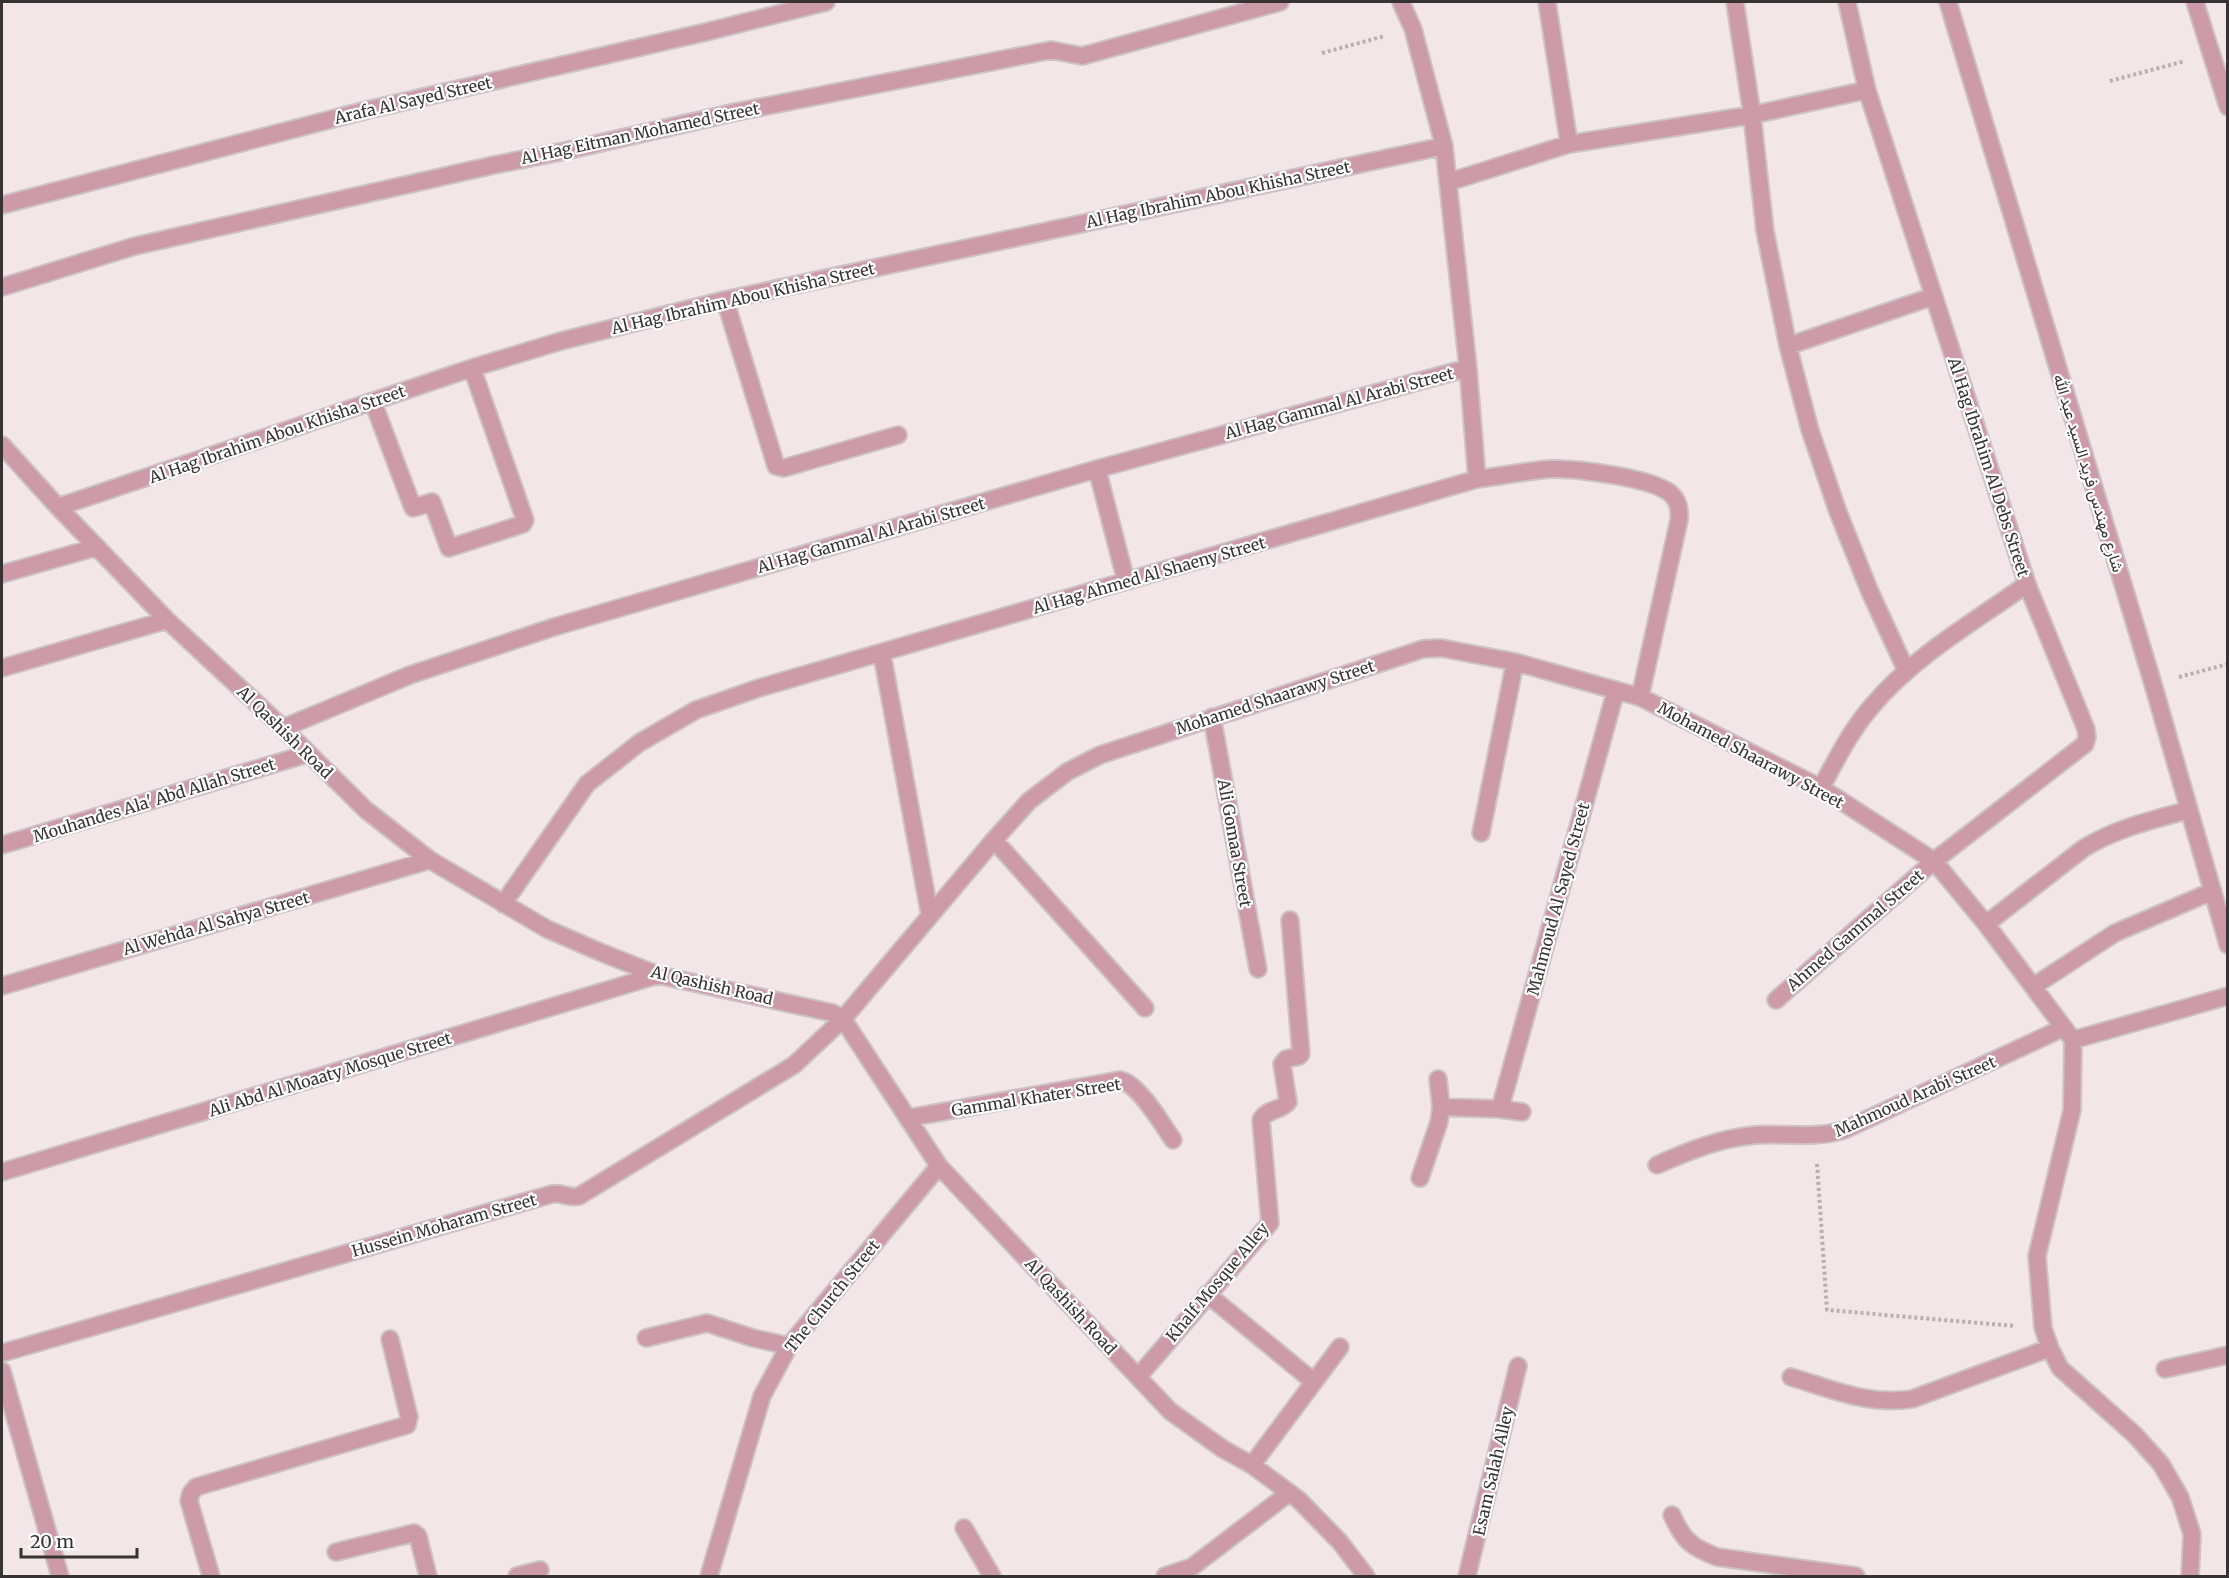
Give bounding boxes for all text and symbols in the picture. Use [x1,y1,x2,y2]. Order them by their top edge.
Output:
street label: Arafa Al Sayed Street [331,72,494,128]
street label: Al Hag Eitman Mohamed Street [518,98,762,168]
street label: Al Hag Ibrahim Abou Khisha Street [1083,156,1353,232]
street label: Al Hag Ibrahim Abou Khisha Street [608,258,877,338]
street label: Al Hag Ibrahim Al Debs Street [1944,354,2034,580]
street label: Al Hag Gammal Al Arabi Street [1222,363,1456,443]
street label: شارع مهندس فريد السيد عبد الله [2047,372,2129,575]
street label: Al Hag Ibrahim Abou Khisha Street [145,380,408,488]
street label: Al Hag Gammal Al Arabi Street [754,493,988,577]
street label: Al Hag Ahmed Al Shaeny Street [1029,532,1268,618]
street label: Mohamed Shaarawy Street [1173,655,1378,739]
street label: Al Qashish Road [232,681,337,783]
street label: Mohamed Shaarawy Street [1655,697,1848,813]
street label: Mouhandes Ala' Abd Allah Street [30,753,278,846]
street label: Ali Gomaa Street [1214,777,1256,909]
street label: Mahmoud Al Sayed Street [1523,800,1594,998]
street label: Ahmed Gammal Street [1782,865,1928,996]
street label: Al Wehda Al Sahya Street [120,887,312,959]
street label: Al Qashish Road [648,961,775,1009]
street label: Ali Abd Al Moaaty Mosque Street [205,1027,454,1121]
street label: Mahmoud Arabi Street [1831,1051,2000,1141]
street label: Gammal Khater Street [950,1074,1123,1120]
street label: Hussein Moharam Street [349,1189,539,1261]
street label: Khalf Mosque Alley [1161,1218,1273,1346]
street label: The Church Street [780,1235,884,1356]
street label: Al Qashish Road [1020,1253,1121,1359]
street label: Esam Salah Alley [1468,1404,1518,1538]
scale bar [21,1521,136,1559]
text: 20 m [30,1530,74,1553]

